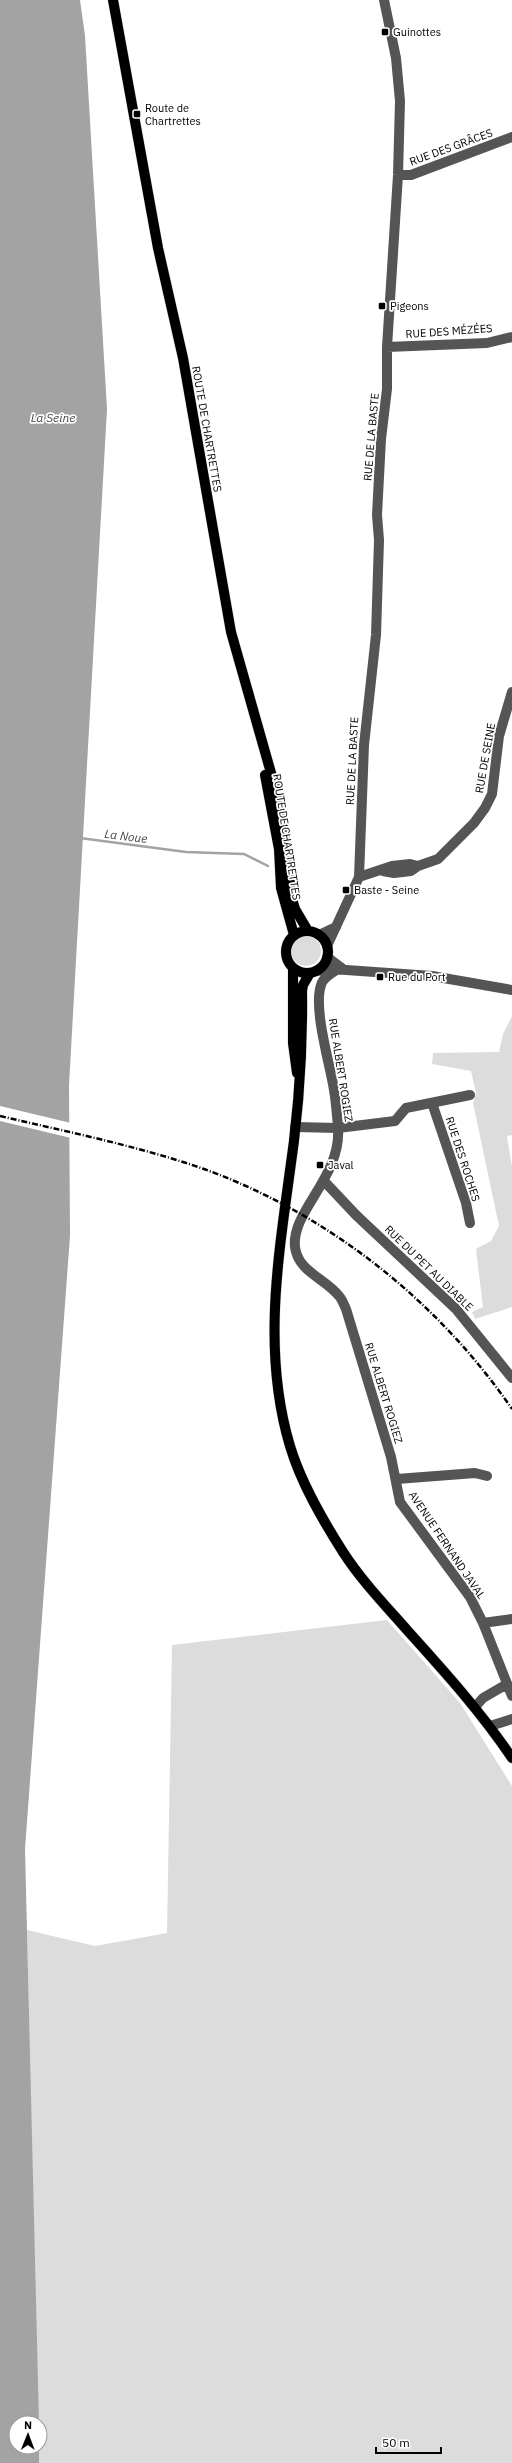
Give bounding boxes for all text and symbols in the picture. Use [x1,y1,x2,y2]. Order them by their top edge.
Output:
place label: Guinottes [393,25,441,39]
marker: Guinottes [380,27,390,37]
place label: Route de Chartrettes [145,101,201,128]
marker: Route de Chartrettes [132,109,142,119]
street label: RUE DES GRÂCES [408,125,494,169]
place label: Pigeons [390,299,429,313]
marker: Pigeons [377,301,387,311]
street label: RUE DES MÉZÉES [405,321,493,341]
street label: ROUTE DE CHARTRETTES [189,365,225,493]
street label: RUE DE LA BASTE [360,392,382,482]
water label: La Seine [31,410,75,425]
street label: RUE DE LA BASTE [343,717,361,805]
street label: RUE DE SEINE [472,722,498,794]
street label: ROUTE DE CHARTRETTES [270,773,304,901]
water label: La Noue [104,826,148,846]
place label: Baste - Seine [354,883,419,897]
marker: Baste - Seine [341,885,351,895]
place label: Rue du Port [388,970,446,984]
marker: Rue du Port [375,972,385,982]
street label: RUE ALBERT ROGIEZ [326,1017,356,1123]
street label: RUE DES ROCHES [443,1115,483,1203]
place label: Javal [328,1158,354,1172]
marker: Javal [315,1160,325,1170]
street label: RUE DU PET AU DIABLE [382,1222,476,1314]
street label: RUE ALBERT ROGIEZ [362,1341,406,1445]
street label: AVENUE FERNAND JAVAL [406,1488,489,1602]
north arrow [8,2415,48,2455]
text: N [24,2418,32,2432]
scale bar [376,2429,441,2455]
text: 50 m [382,2435,410,2450]

